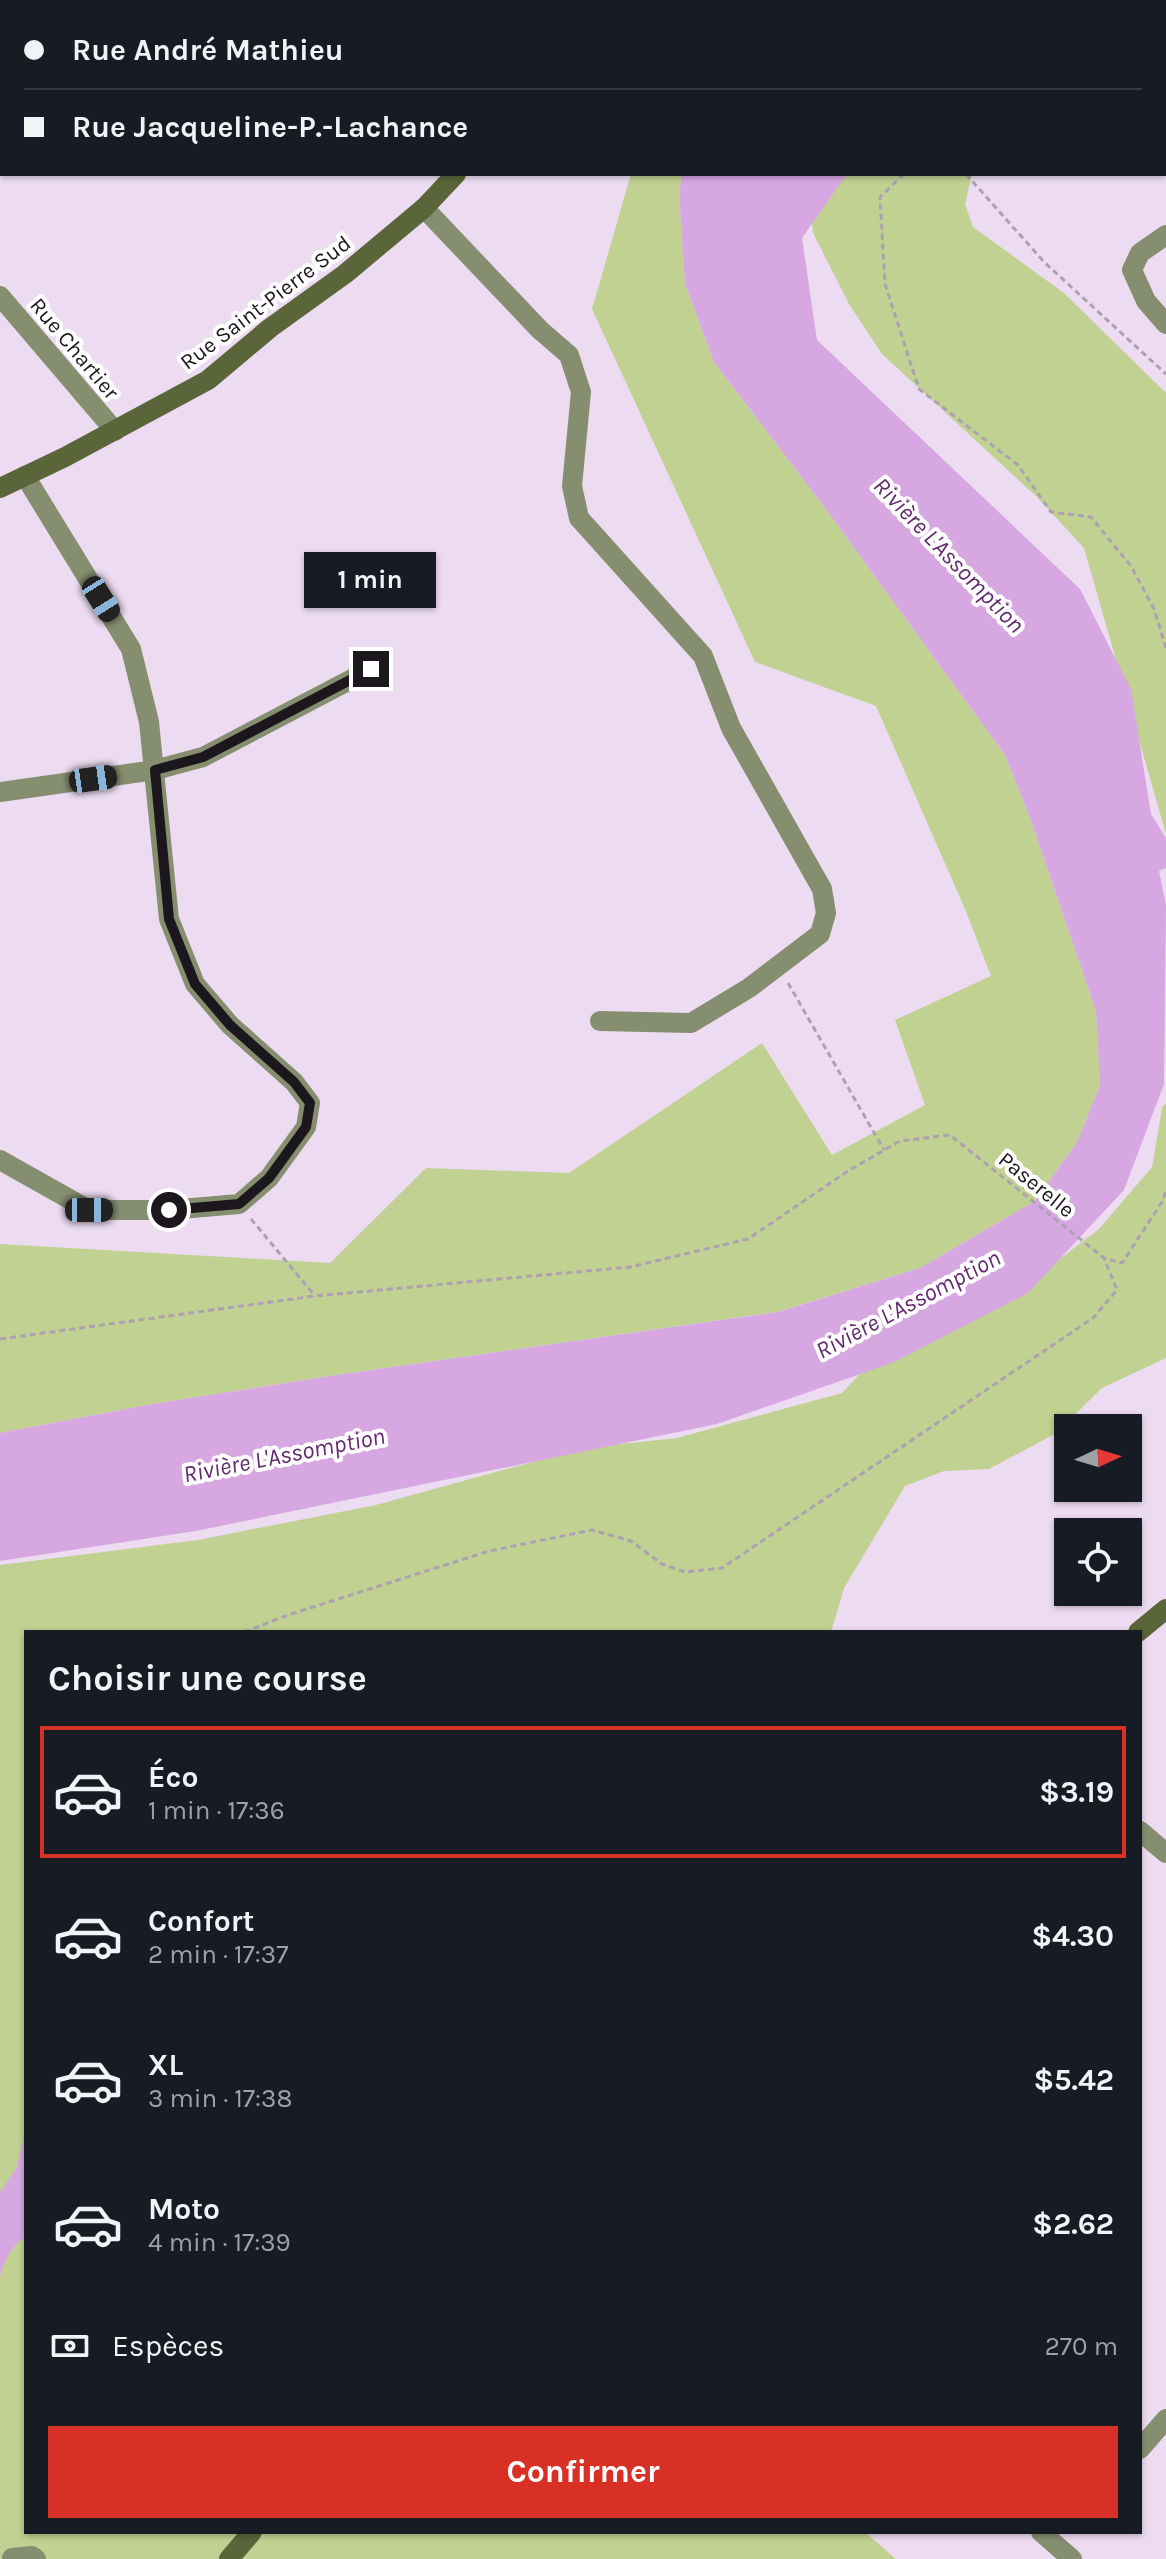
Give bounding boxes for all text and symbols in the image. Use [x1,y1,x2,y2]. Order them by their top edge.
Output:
text: Rue André Mathieu [72,32,344,68]
text: Rue Jacqueline-P.-Lachance [72,109,468,145]
street label: Rue Saint-Pierre Sud [175,230,356,375]
street label: Rue Chartier [24,293,124,405]
water label: Rivière L'Assomption [868,472,1030,638]
callout: 1 min [305,553,437,609]
text: 1 min [337,564,403,595]
car [78,572,124,626]
route end [353,651,389,687]
car [68,764,118,794]
street label: Paserelle [993,1146,1080,1223]
route start [151,1192,187,1228]
car [65,1198,113,1222]
water label: Rivière L'Assomption [811,1244,1005,1364]
north arrow [1054,1414,1142,1502]
map controls [1054,1414,1142,1606]
water label: Rivière L'Assomption [181,1422,387,1488]
button: locate [1054,1518,1142,1606]
text: Choisir une course [48,1657,367,1699]
icon: car [52,1756,124,1828]
text: Éco [148,1759,198,1795]
text: $3.19 [1039,1774,1114,1810]
text: 1 min · 17:36 [148,1795,285,1826]
icon: car [52,1900,124,1972]
text: Confort [148,1903,254,1939]
text: $4.30 [1031,1918,1114,1954]
text: 2 min · 17:37 [148,1939,288,1970]
icon: car [52,2044,124,2116]
text: XL [148,2047,183,2083]
text: $5.42 [1033,2062,1114,2098]
text: 3 min · 17:38 [148,2083,292,2114]
icon: car [52,2188,124,2260]
text: Moto [148,2191,220,2227]
text: $2.62 [1032,2206,1114,2242]
text: 4 min · 17:39 [148,2227,291,2258]
icon: cash [48,2324,92,2368]
text: Espèces [112,2328,224,2364]
text: 270 m [1045,2331,1118,2362]
button: Confirmer [48,2426,1118,2518]

